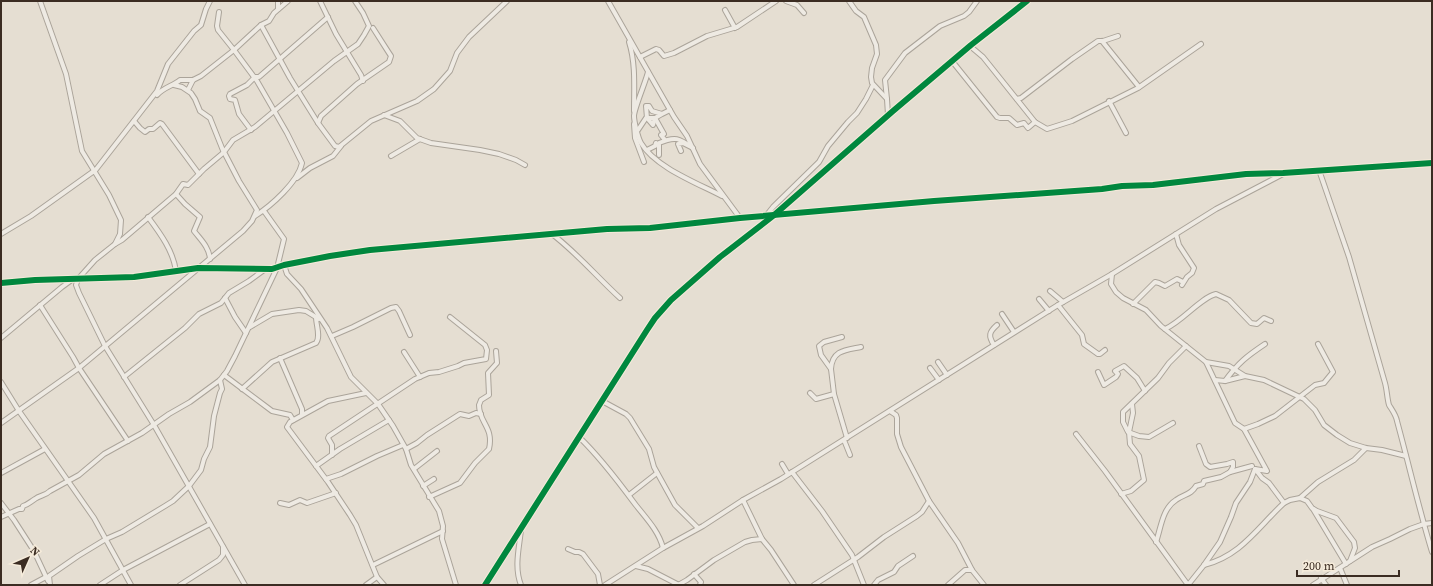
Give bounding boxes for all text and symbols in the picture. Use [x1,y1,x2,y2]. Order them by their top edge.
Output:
north arrow [8,538,48,578]
text: N [27,543,43,559]
scale bar [1297,552,1399,578]
text: 200 m [1303,558,1335,574]

